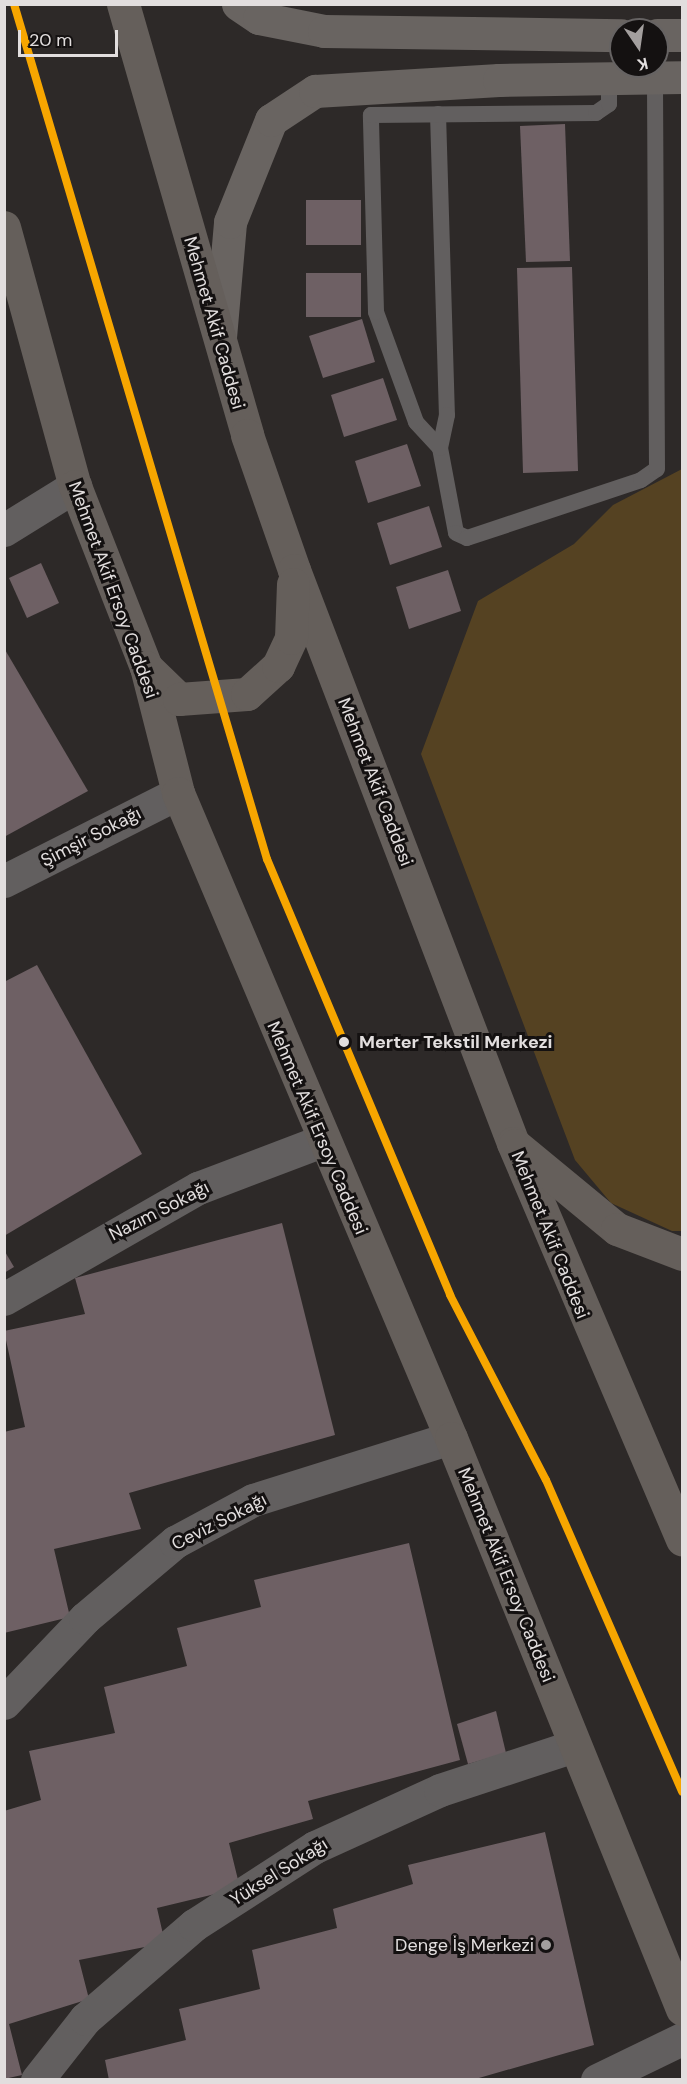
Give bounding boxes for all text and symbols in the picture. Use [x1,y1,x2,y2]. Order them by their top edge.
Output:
scale bar [21,18,122,56]
north arrow [609,18,669,78]
text: 20 m [29,28,72,52]
text: K [635,53,650,75]
street label: Mehmet Akif Caddesi [179,234,249,412]
street label: Mehmet Akif Ersoy Caddesi [64,479,162,701]
street label: Mehmet Akif Caddesi [333,695,417,869]
street label: Şimşir Sokağı [37,803,145,871]
street label: Mehmet Akif Ersoy Caddesi [262,1018,372,1238]
place label: Merter Tekstil Merkezi [359,1031,553,1053]
marker: Merter Tekstil Merkezi [334,1032,354,1052]
street label: Mehmet Akif Caddesi [507,1148,593,1322]
street label: Nazım Sokağı [105,1177,213,1245]
street label: Mehmet Akif Ersoy Caddesi [453,1465,559,1685]
street label: Ceviz Sokağı [168,1489,270,1555]
street label: Yüksel Sokağı [226,1833,332,1911]
place label: Denge İş Merkezi [395,1934,534,1956]
marker: Denge İş Merkezi [539,1938,553,1952]

